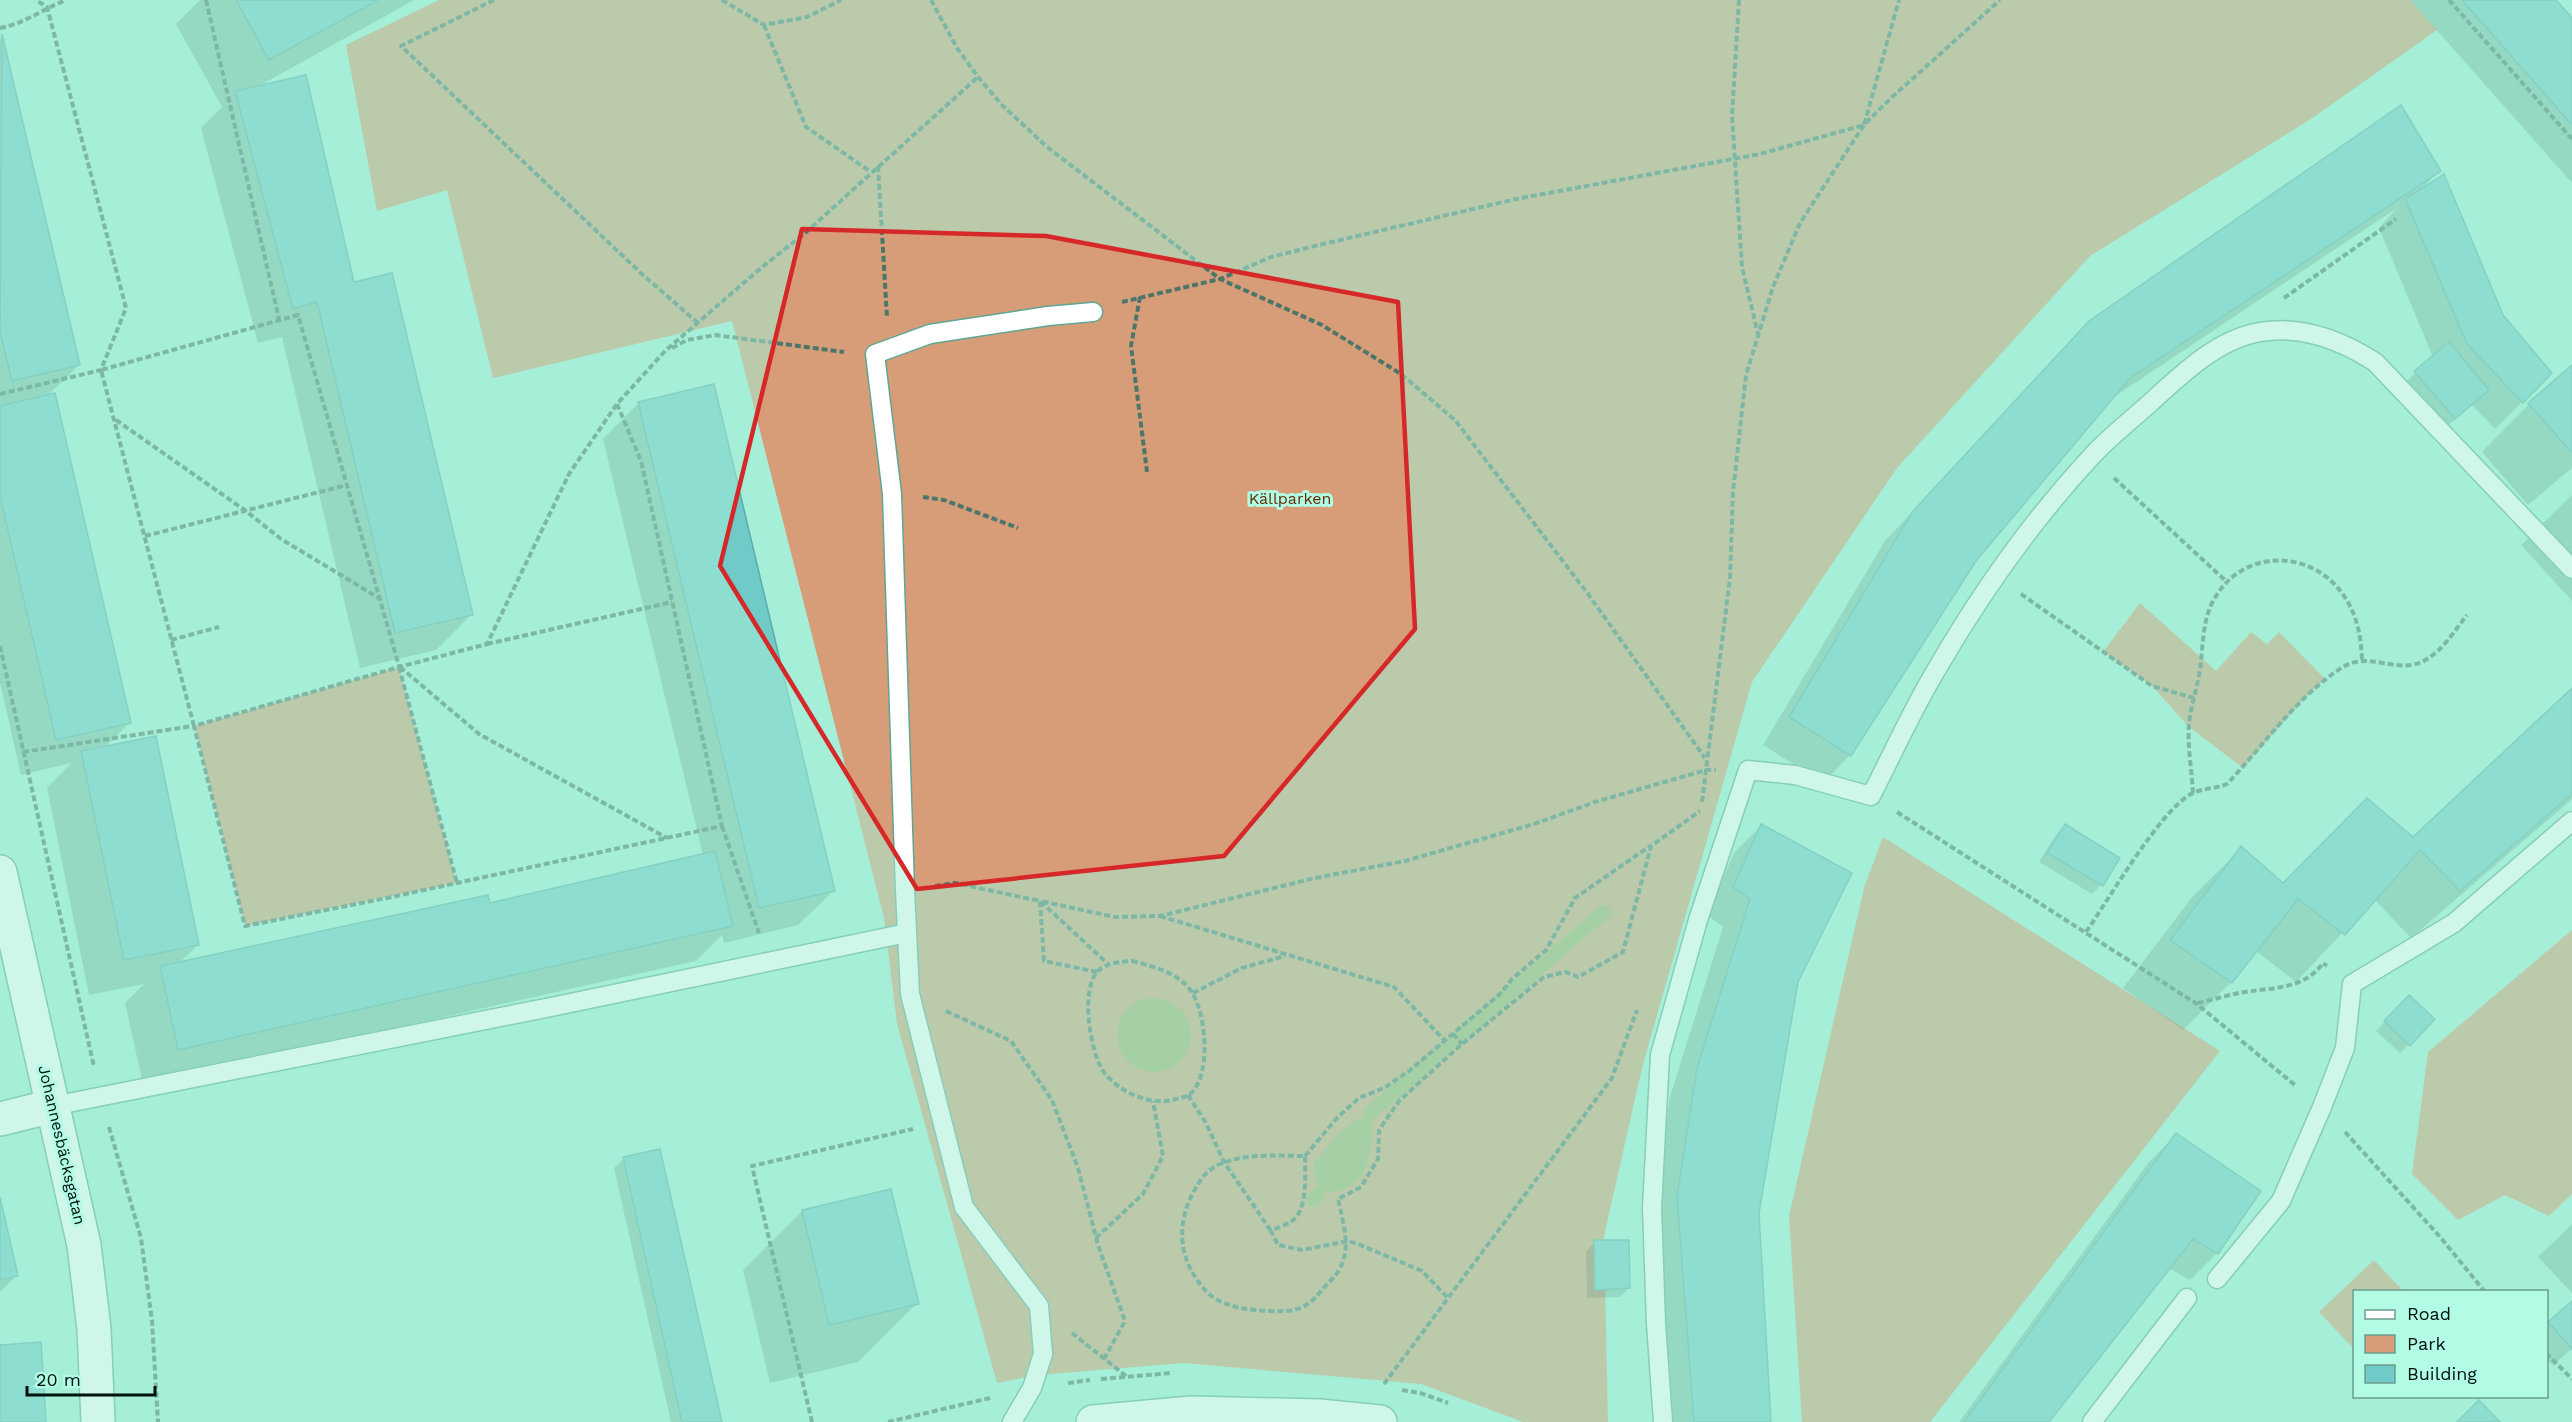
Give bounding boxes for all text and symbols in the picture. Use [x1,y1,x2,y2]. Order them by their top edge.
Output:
park label: Källparken [1249,489,1331,508]
street label: Johannesbäcksgatan [34,1063,90,1227]
legend [2353,1290,2548,1398]
text: Road [2407,1303,2451,1324]
text: Park [2407,1333,2446,1354]
scale bar [27,1359,154,1397]
text: Building [2407,1363,2477,1384]
text: 20 m [36,1369,81,1390]

